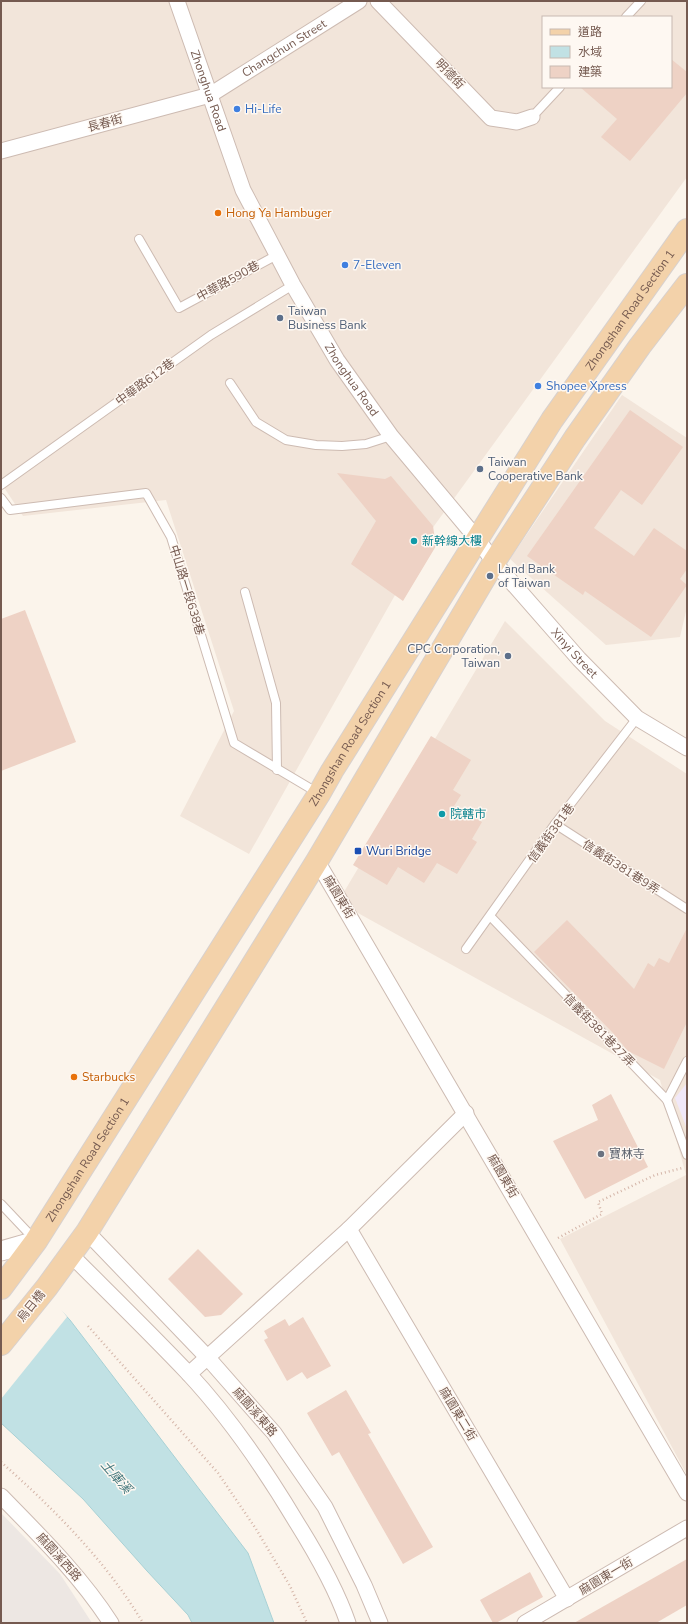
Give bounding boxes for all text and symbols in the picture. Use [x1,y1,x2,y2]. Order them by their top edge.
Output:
street label: Changchun Street [239,15,330,81]
legend [542,16,672,88]
text: 道路 [578,24,602,40]
text: 水域 [578,44,602,60]
street label: Zhonghua Road [187,48,230,134]
street label: 明德街 [432,55,468,93]
text: 建築 [578,64,602,80]
place label: Hi-Life [245,101,282,117]
marker: Hi-Life [232,104,242,114]
street label: 長春街 [86,111,124,135]
place label: Hong Ya Hambuger [226,205,332,221]
marker: Hong Ya Hambuger [213,208,223,218]
street label: Zhongshan Road Section 1 [582,247,678,374]
street label: 中華路590巷 [194,257,262,305]
place label: 7-Eleven [353,257,401,273]
marker: 7-Eleven [340,260,350,270]
place label: Taiwan Business Bank [288,303,368,333]
marker: Taiwan Business Bank [275,313,285,323]
street label: Zhonghua Road [321,340,382,419]
street label: 中華路612巷 [112,355,178,409]
place label: Shopee Xpress [546,378,627,394]
marker: Shopee Xpress [533,381,543,391]
place label: Taiwan Cooperative Bank [488,454,584,484]
marker: Taiwan Cooperative Bank [475,464,485,474]
place label: 新幹線大樓 [422,533,482,549]
marker: 新幹線大樓 [409,536,419,546]
street label: 中山路一段638巷 [166,543,208,637]
place label: Land Bank of Taiwan [498,561,556,591]
marker: Land Bank of Taiwan [485,571,495,581]
street label: Xinyi Street [548,625,602,682]
place label: CPC Corporation, Taiwan [407,641,500,671]
marker: CPC Corporation, Taiwan [503,651,513,661]
street label: Zhongshan Road Section 1 [305,678,395,809]
street label: 信義街381巷 [524,800,578,866]
place label: 院轄市 [450,806,486,822]
marker: 院轄市 [437,809,447,819]
street label: 信義街381巷9弄 [579,836,663,898]
place label: Wuri Bridge [366,843,431,859]
marker: Wuri Bridge [353,846,363,856]
street label: 麻園東街 [320,872,358,922]
street label: 信義街381巷27弄 [560,990,638,1070]
place label: Starbucks [82,1069,135,1085]
marker: Starbucks [69,1072,79,1082]
street label: Zhongshan Road Section 1 [42,1094,133,1225]
place label: 寶林寺 [609,1146,645,1162]
marker: 寶林寺 [596,1149,606,1159]
street label: 麻園東街 [484,1151,522,1201]
street label: 烏日橋 [13,1287,49,1325]
street label: 麻園溪東路 [229,1384,281,1440]
street label: 麻園東二街 [436,1384,480,1444]
water label: 土庫溪 [96,1456,137,1499]
street label: 麻園溪西路 [33,1529,85,1585]
street label: 麻園東一街 [576,1554,636,1598]

